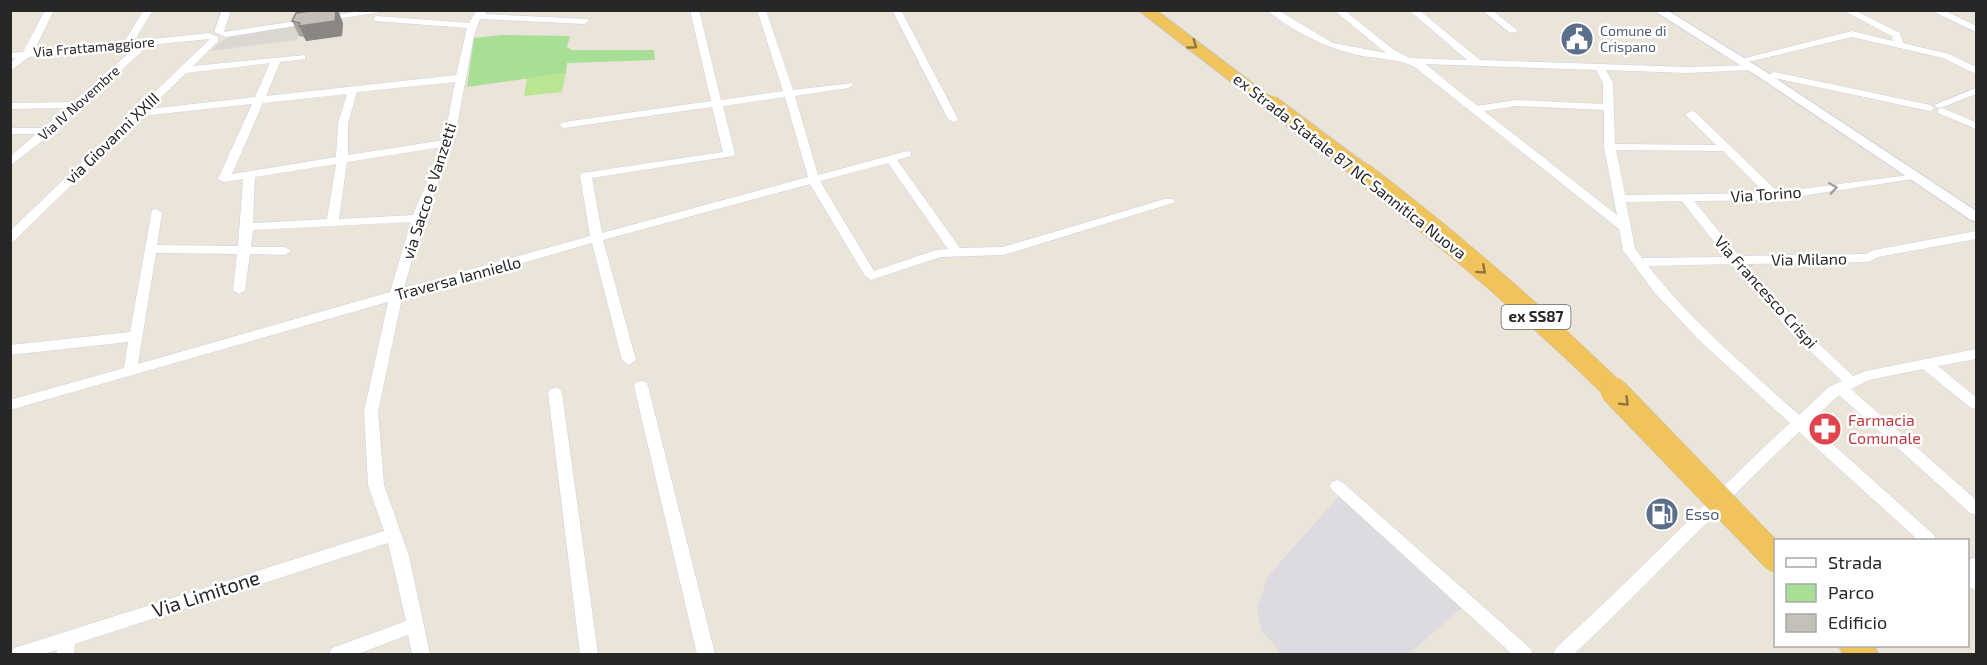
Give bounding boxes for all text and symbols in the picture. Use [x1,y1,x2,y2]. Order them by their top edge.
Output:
public building icon: Comune di Crispano [1559,21,1595,57]
place label: Comune di Crispano [1600,22,1666,55]
street label: Via Frattamaggiore [33,33,155,60]
one-way arrow [1186,38,1197,49]
street label: Via IV Novembre [34,62,123,144]
street label: ex Strada Statale 87 NC Sannitica Nuova [1230,69,1471,262]
street label: via Giovanni XXIII [61,88,163,187]
street label: via Sacco e Vanzetti [397,120,460,262]
street label: Via Torino [1730,182,1802,205]
one-way arrow [1828,182,1837,194]
street label: Via Francesco Crispi [1711,232,1822,352]
street label: Via Milano [1771,248,1847,269]
street label: Traversa Ianniello [393,252,523,303]
one-way arrow [1475,263,1486,274]
road number: ex SS87 [1502,305,1570,329]
one-way arrow [1619,395,1629,406]
place label: Farmacia Comunale [1848,410,1921,447]
pharmacy icon: Farmacia Comunale [1807,411,1843,447]
fuel station icon: Esso [1644,496,1680,532]
place label: Esso [1685,504,1719,523]
legend [1774,539,1969,647]
text: Strada [1828,551,1882,573]
street label: Via Limitone [149,564,262,622]
text: Parco [1828,581,1874,603]
text: Edificio [1828,611,1887,633]

